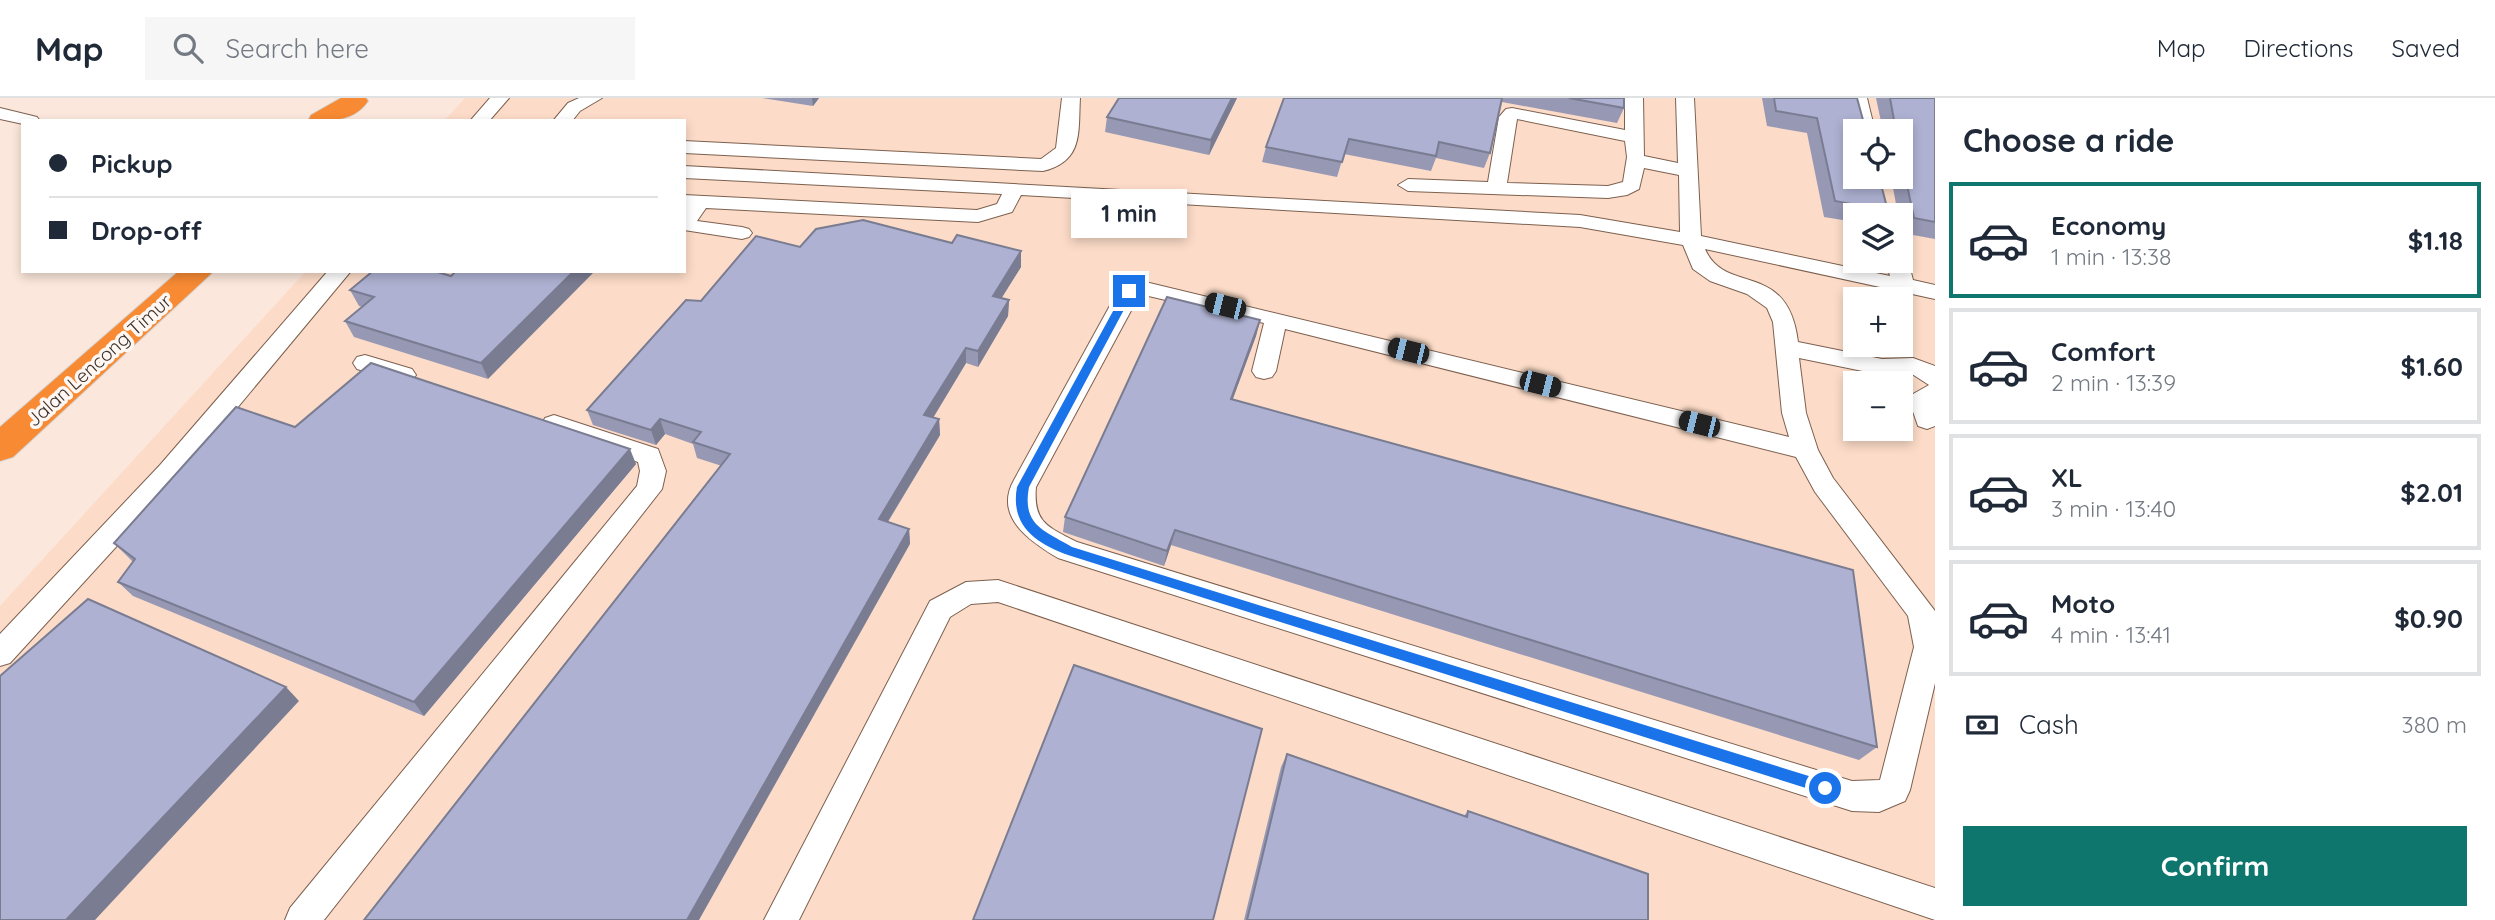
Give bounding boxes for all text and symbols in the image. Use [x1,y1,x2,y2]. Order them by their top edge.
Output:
search box [145,17,635,80]
text: Map [35,28,103,69]
icon: search [169,29,207,67]
text: Search here [225,32,369,65]
text: Map [2157,33,2206,63]
text: Directions [2244,33,2354,63]
text: Saved [2392,33,2460,63]
map controls [1843,119,1913,441]
button: locate [1843,119,1913,189]
text: Choose a ride [1963,120,2175,160]
text: Pickup [91,147,173,180]
callout: 1 min [1071,190,1187,238]
text: 1 min [1101,199,1157,228]
button: layers [1843,203,1913,273]
icon: car [1967,209,2030,272]
text: Economy [2051,209,2166,242]
text: Drop-off [91,214,202,247]
text: $1.18 [2408,224,2463,257]
text: 1 min · 13:38 [2051,242,2171,271]
route end [1113,275,1145,307]
button: + [1843,287,1913,357]
street label: Jalan Lencong Timur [22,288,177,431]
car [1203,291,1248,321]
icon: car [1967,335,2030,398]
text: Comfort [2051,335,2156,368]
car [1386,336,1431,366]
text: $1.60 [2401,350,2463,383]
text: 2 min · 13:39 [2051,368,2176,397]
car [1518,369,1563,399]
button: − [1843,371,1913,441]
car [1677,409,1722,439]
icon: car [1967,461,2030,524]
text: XL [2051,461,2083,494]
text: $2.01 [2400,476,2463,509]
text: 3 min · 13:40 [2051,494,2176,523]
icon: car [1967,587,2030,650]
text: Moto [2051,587,2115,620]
text: $0.90 [2394,602,2463,635]
text: 4 min · 13:41 [2051,620,2171,649]
icon: cash [1963,706,2001,744]
text: Cash [2019,708,2079,741]
text: 380 m [2402,710,2467,739]
route start [1809,772,1841,804]
button: Confirm [1963,826,2467,906]

